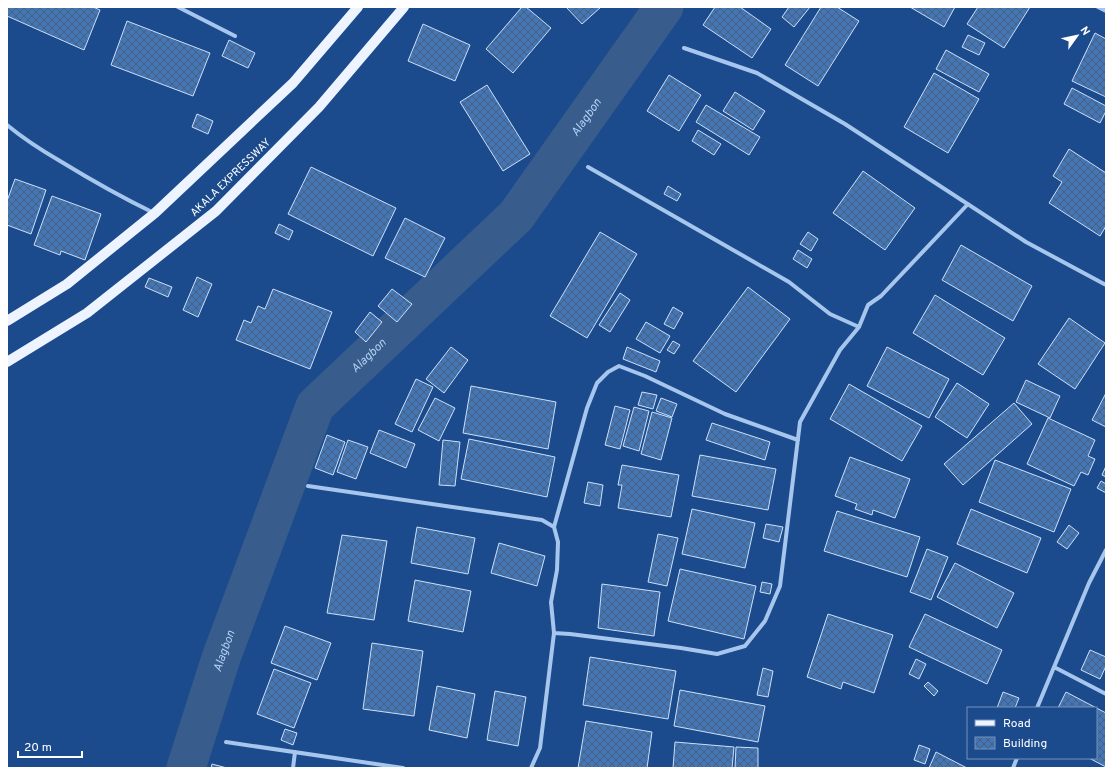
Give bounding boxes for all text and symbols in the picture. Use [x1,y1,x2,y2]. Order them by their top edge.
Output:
north arrow [1057,16,1097,56]
text: N [1077,24,1093,38]
water label: Alagbon [568,95,606,140]
street label: AKALA EXPRESSWAY [187,136,274,220]
water label: Alagbon [348,335,391,377]
water label: Alagbon [210,628,240,674]
legend [967,707,1097,759]
text: Road [1003,716,1031,732]
scale bar [18,733,82,759]
text: Building [1003,736,1047,752]
text: 20 m [24,740,52,756]

